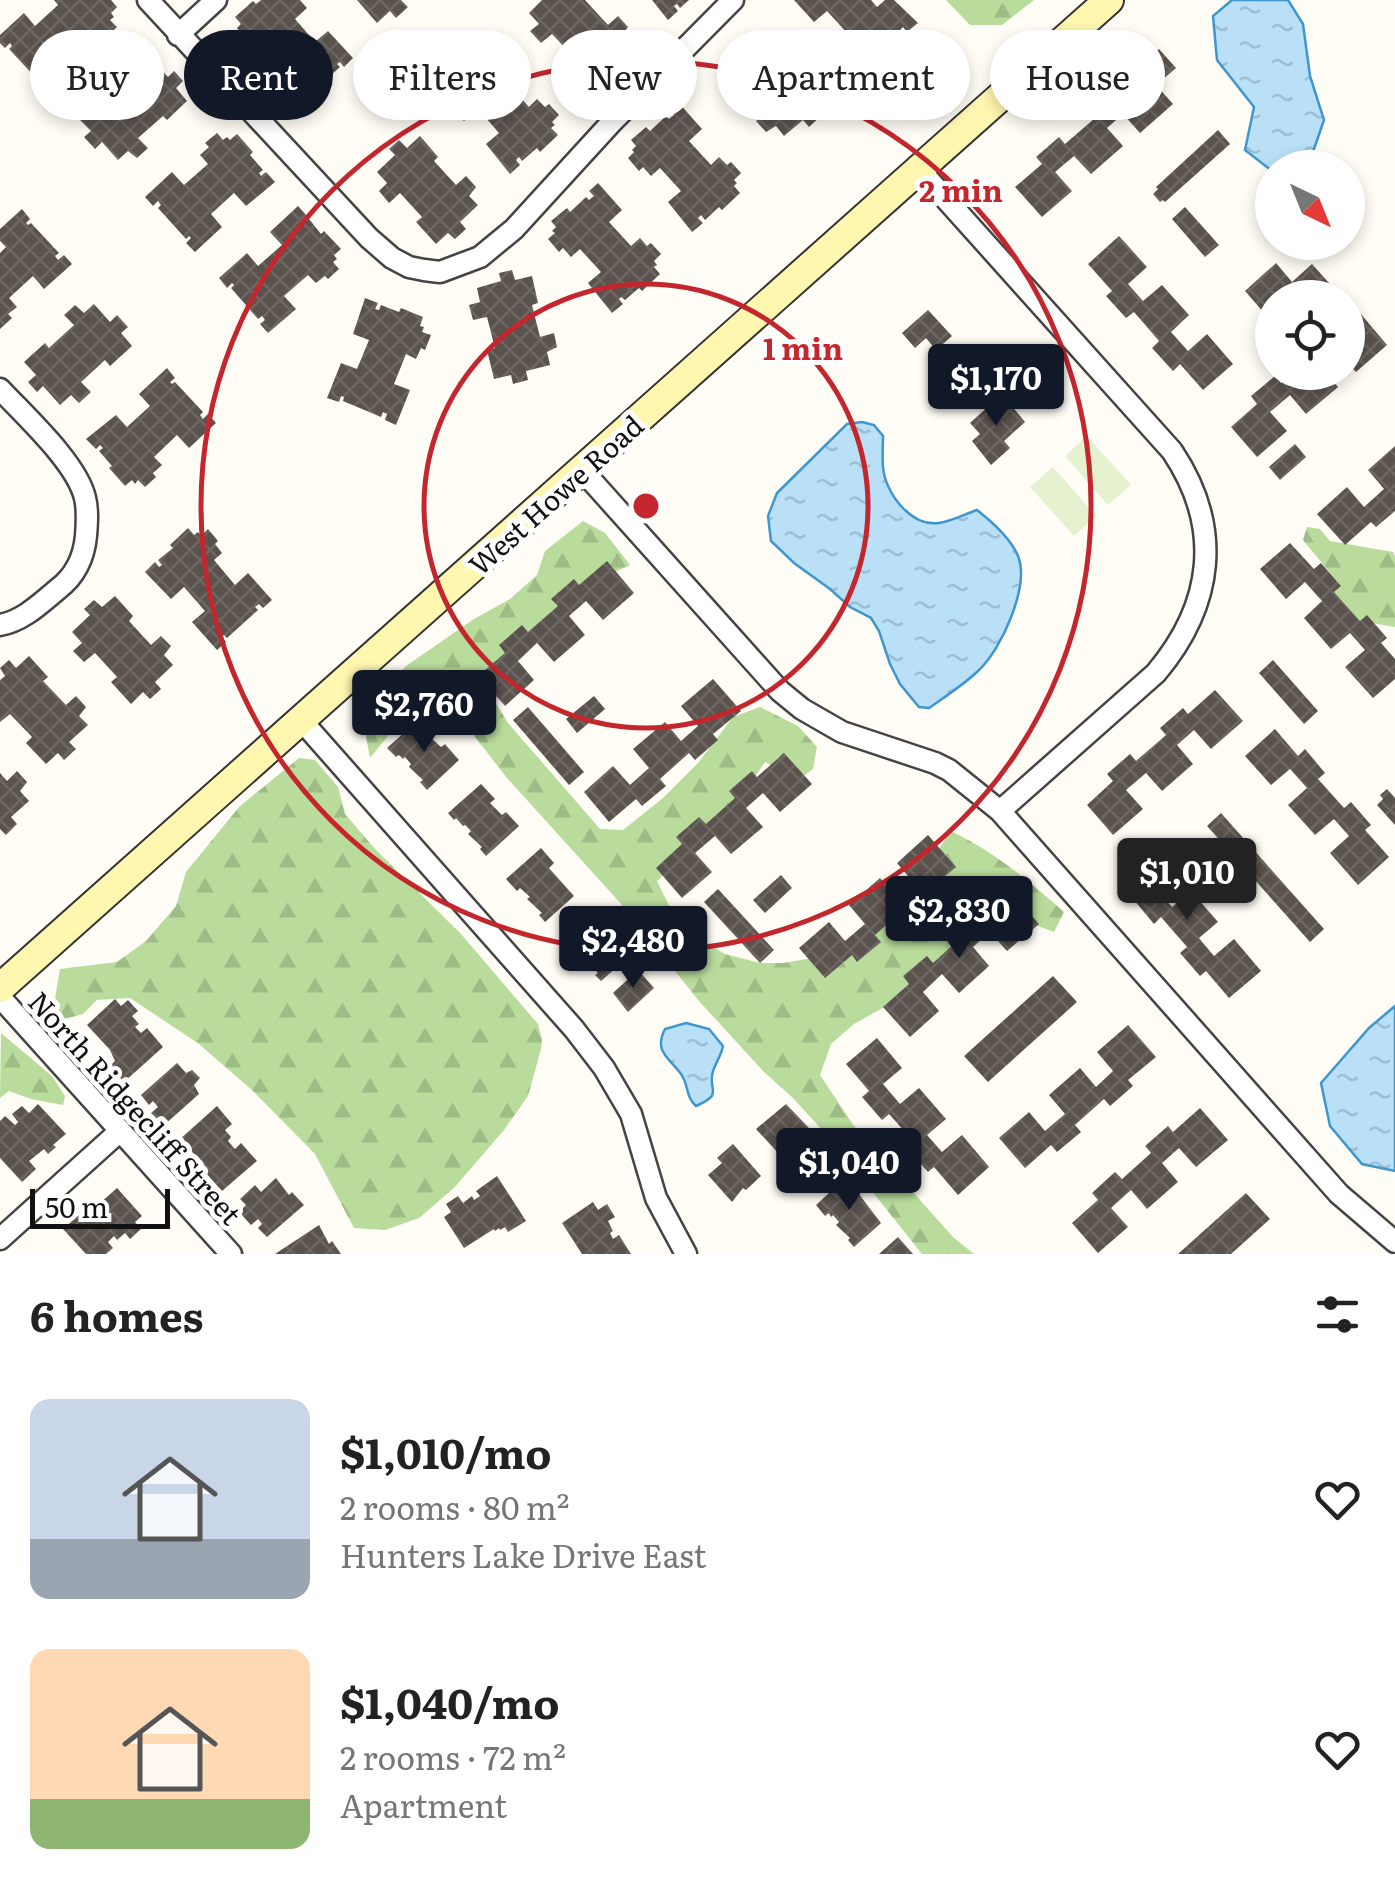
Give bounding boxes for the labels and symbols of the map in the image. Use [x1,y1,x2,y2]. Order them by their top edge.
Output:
north arrow [1255,150,1365,260]
text: 2 min [919,167,1003,211]
text: 1 min [763,325,843,369]
pin: $1,170 [915,344,1077,429]
street label: West Howe Road [458,404,652,584]
centre of rings [628,488,664,524]
pin: $2,760 [343,670,505,755]
pin: $1,010 [1106,838,1268,923]
pin: $2,830 [878,876,1040,961]
pin: $2,480 [552,906,714,991]
street label: North Ridgecliff Street [20,981,253,1234]
pin: $1,040 [768,1128,930,1213]
scale bar [30,1184,170,1228]

